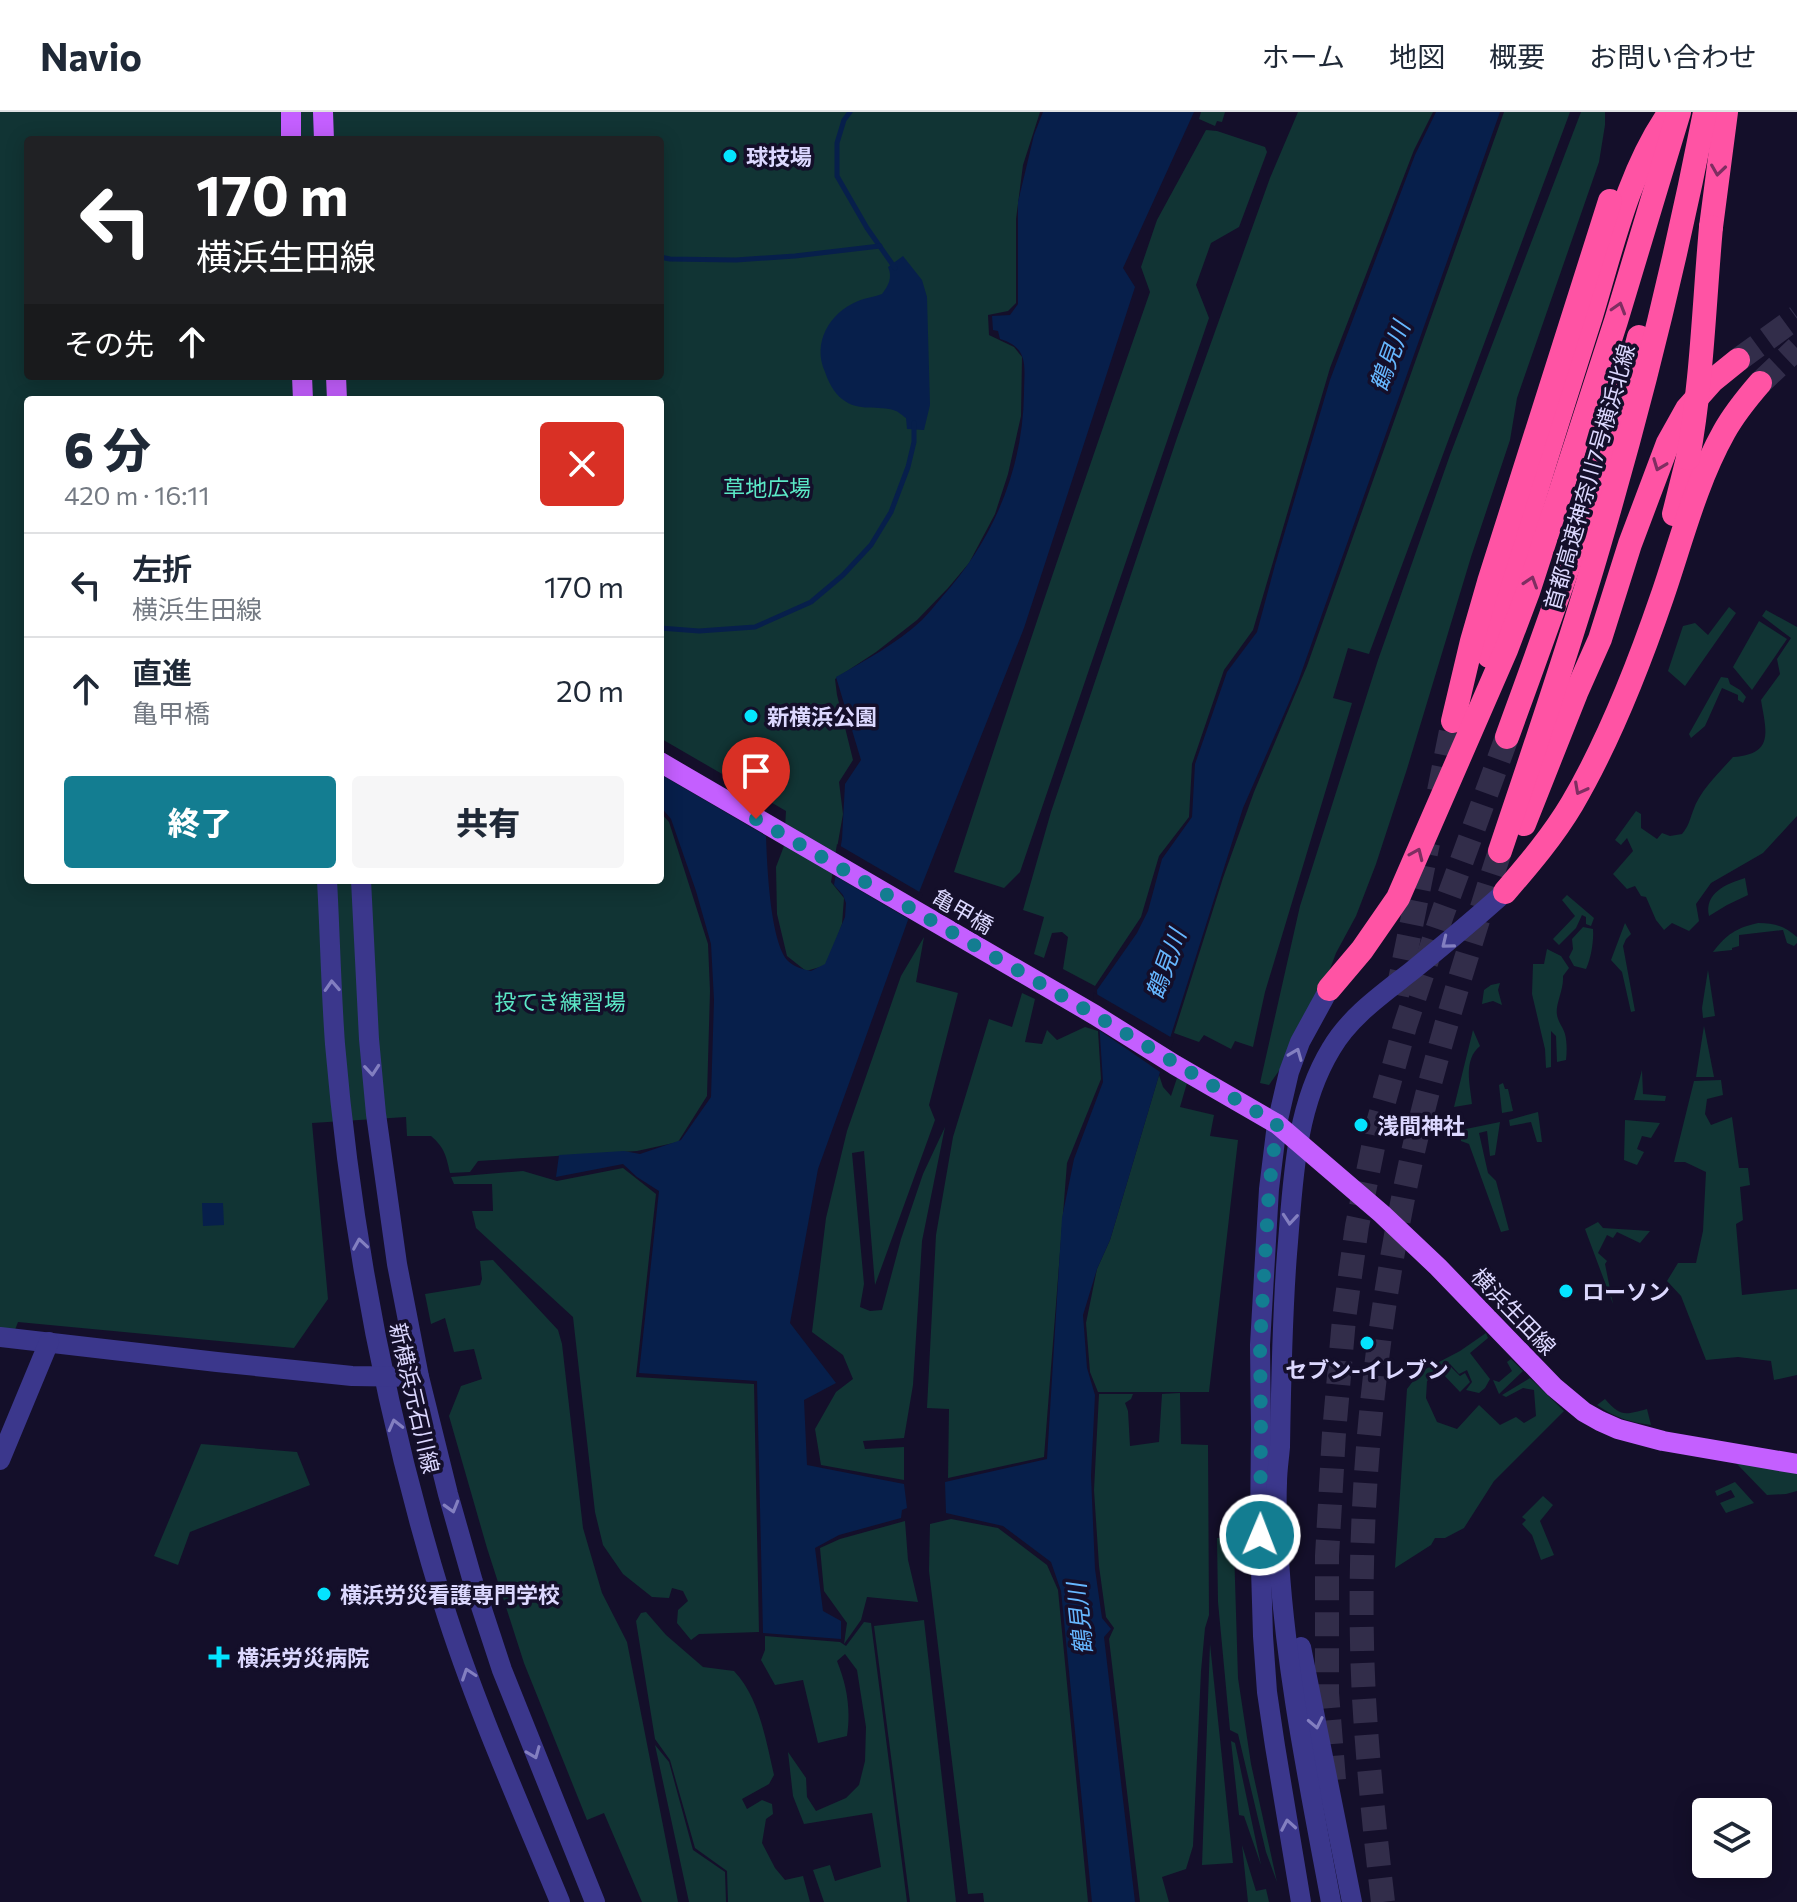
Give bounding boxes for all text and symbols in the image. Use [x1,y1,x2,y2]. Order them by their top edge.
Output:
text: Navio [40,32,142,79]
text: ホーム [1262,39,1345,73]
text: 地図 [1389,39,1445,73]
text: 概要 [1489,39,1545,73]
text: お問い合わせ [1589,39,1757,73]
place label: 球技場 [746,143,812,170]
marker: 球技場 [721,147,739,165]
text: 170 m [196,159,349,228]
one-way arrow [1709,163,1726,176]
icon: left [64,168,168,272]
text: 横浜生田線 [196,233,376,277]
one-way arrow [1610,302,1626,316]
water label: 鶴見川 [1363,314,1416,395]
icon: ahead [170,320,214,364]
text: その先 [64,324,154,361]
street label: 首都高速神奈川7号横浜北線 [1538,341,1640,613]
text: 6 分 [64,419,151,478]
button: close [540,422,624,506]
one-way arrow [1652,457,1669,471]
park label: 草地広場 [723,474,811,501]
text: 420 m · 16:11 [64,479,210,510]
text: 左折 [132,549,192,586]
icon: left [64,563,108,607]
text: 170 m [544,567,624,604]
one-way arrow [1521,576,1537,590]
text: 横浜生田線 [132,593,262,624]
text: 直進 [132,653,192,690]
icon: ahead [64,667,108,711]
text: 20 m [556,671,624,708]
text: 亀甲橋 [132,697,210,728]
place label: 新横浜公園 [767,703,877,730]
marker: 新横浜公園 [742,707,760,725]
pin [722,737,790,819]
icon: arrive [734,749,778,793]
button: 終了 [64,776,336,868]
button: 共有 [352,776,624,868]
one-way arrow [1575,781,1590,795]
one-way arrow [1407,848,1423,862]
street label: 亀甲橋 [928,883,998,939]
water label: 鶴見川 [1139,922,1192,1003]
one-way arrow [1441,933,1456,948]
one-way arrow [324,979,341,992]
park label: 投てき練習場 [494,988,626,1015]
one-way arrow [1286,1048,1303,1062]
one-way arrow [363,1064,380,1077]
place label: 浅間神社 [1377,1112,1465,1139]
marker: 浅間神社 [1352,1116,1370,1134]
one-way arrow [1282,1213,1299,1226]
one-way arrow [352,1237,369,1251]
street label: 横浜生田線 [1466,1262,1562,1360]
place label: ローソン [1582,1278,1670,1305]
marker: ローソン [1557,1282,1575,1300]
street label: 新横浜元石川線 [385,1320,445,1476]
marker: セブン-イレブン [1358,1334,1376,1352]
place label: セブン-イレブン [1285,1356,1449,1383]
one-way arrow [388,1418,405,1432]
position arrow [1218,1493,1302,1577]
one-way arrow [443,1500,459,1513]
water label: 鶴見川 [1061,1579,1097,1656]
place label: 横浜労災看護専門学校 [340,1581,560,1608]
marker: 横浜労災看護専門学校 [315,1585,333,1603]
place label: 横浜労災病院 [237,1644,369,1671]
marker: 横浜労災病院 [208,1646,230,1668]
one-way arrow [461,1668,477,1682]
one-way arrow [1307,1716,1324,1729]
one-way arrow [525,1745,541,1759]
map controls [1692,1798,1772,1878]
button: layers [1692,1798,1772,1878]
one-way arrow [1280,1818,1297,1832]

